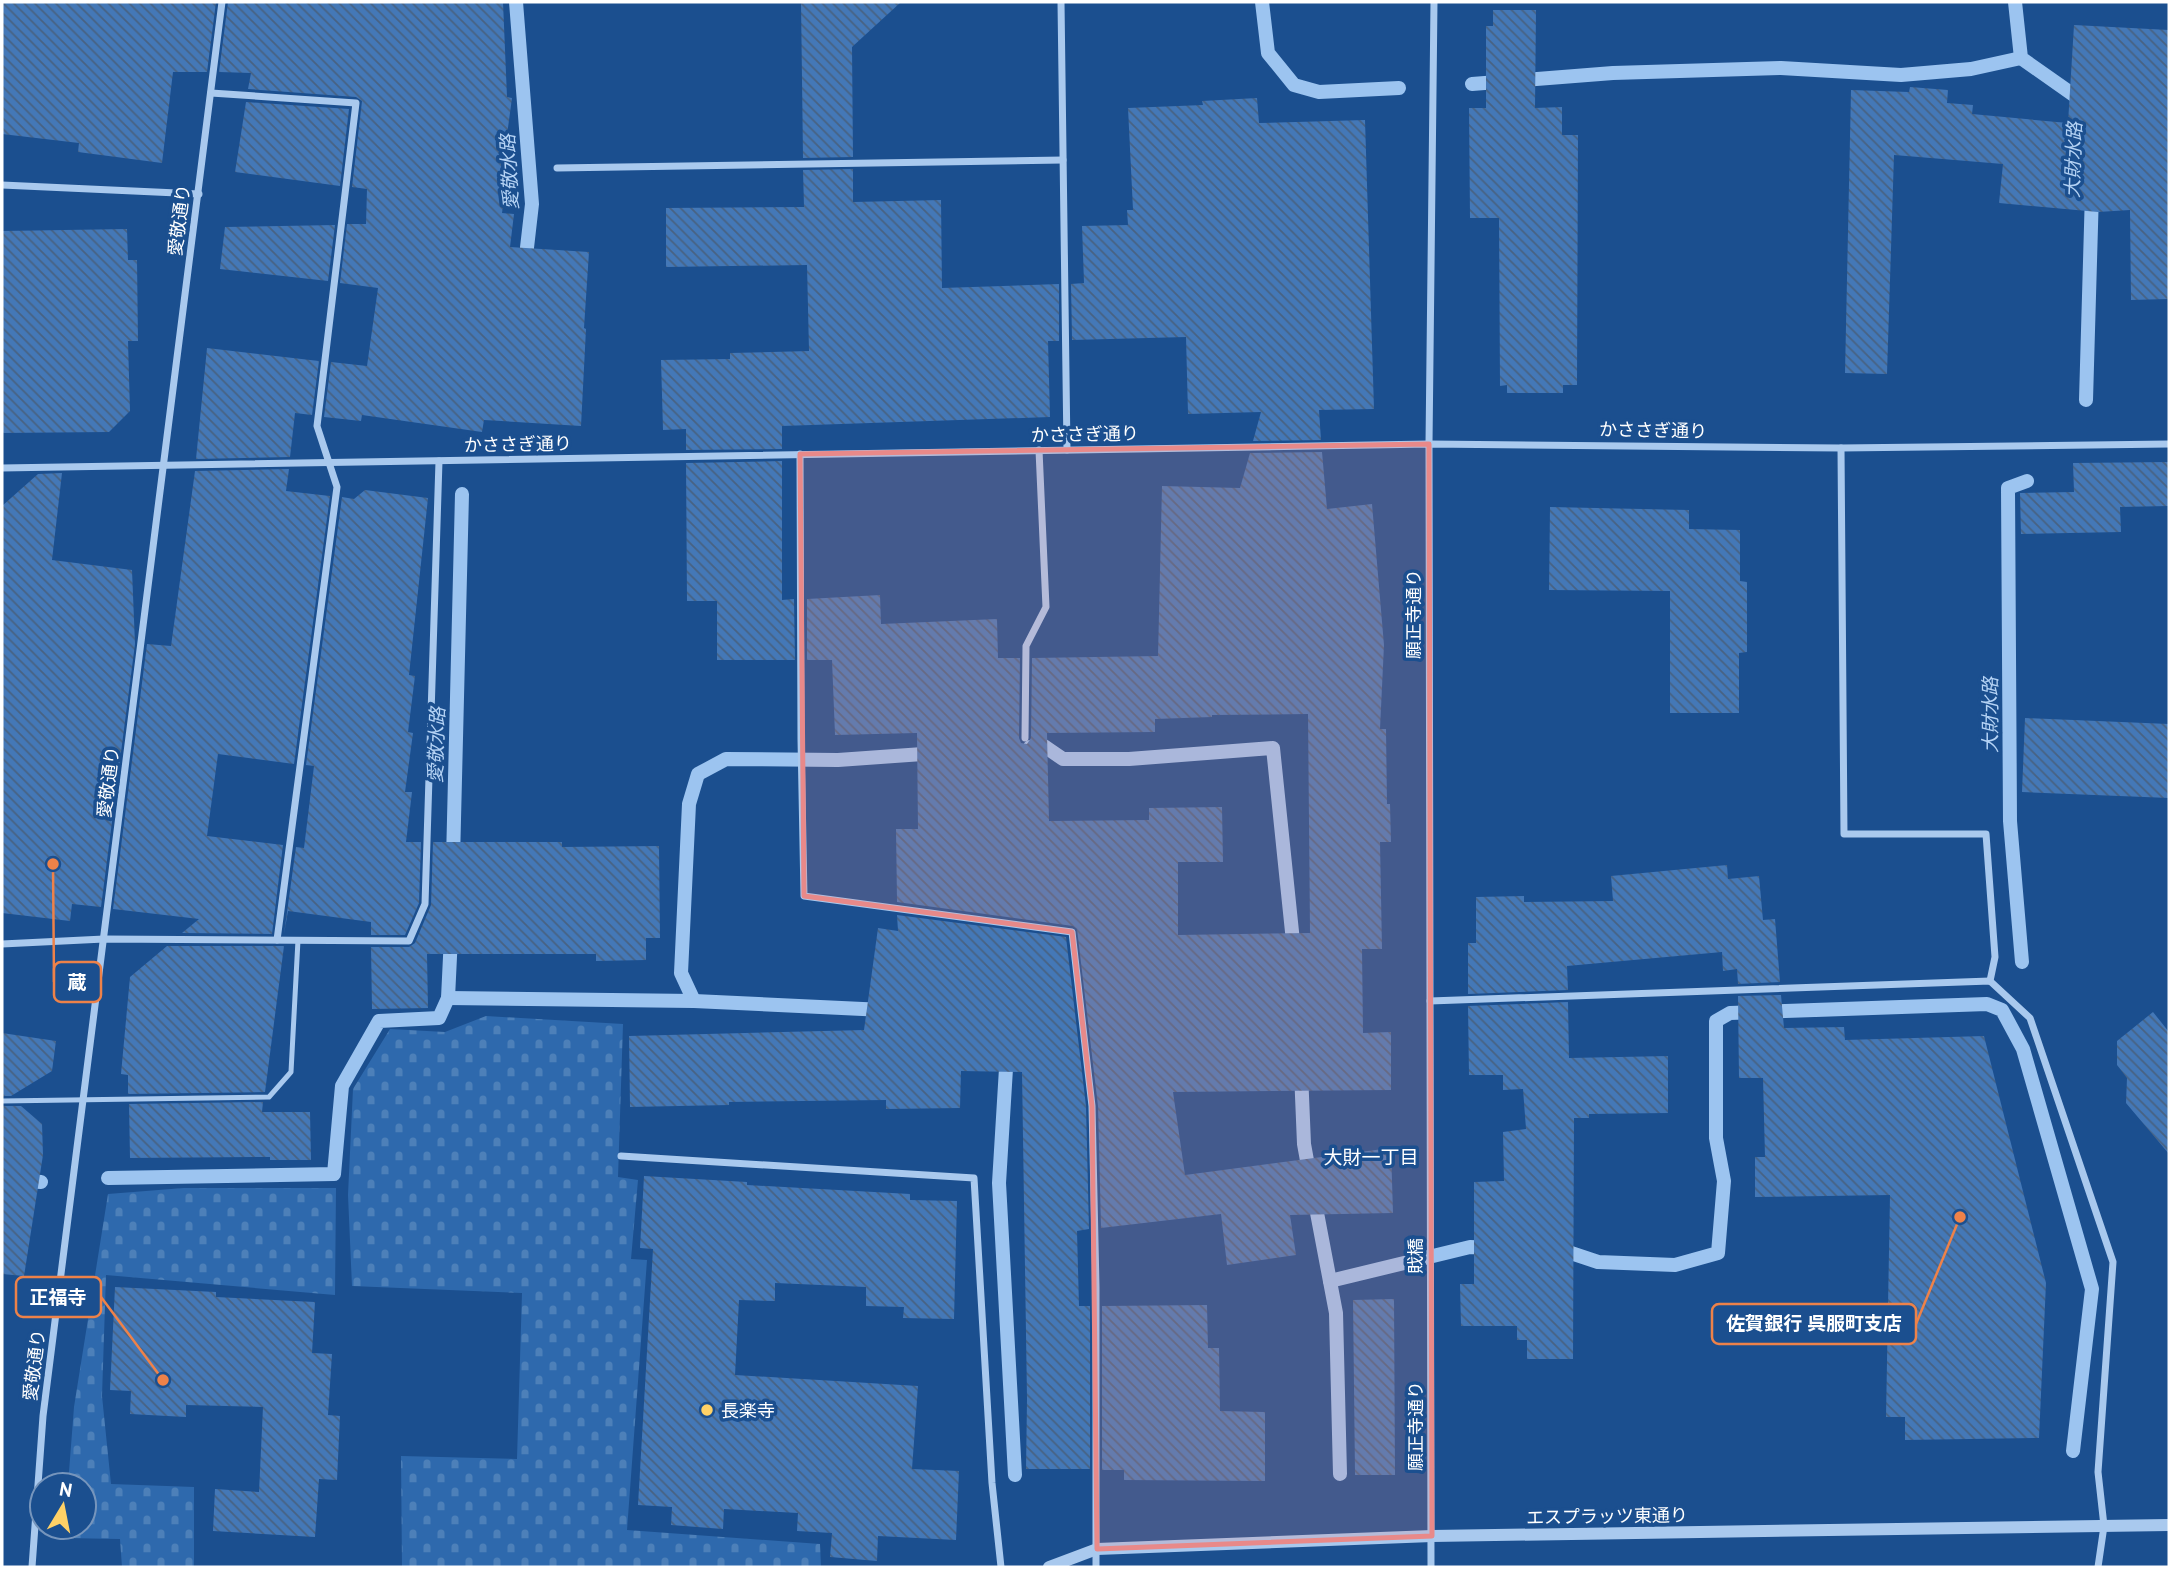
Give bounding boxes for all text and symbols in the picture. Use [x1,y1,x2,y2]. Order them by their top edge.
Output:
water label: 大財水路 [2060,120,2086,198]
water label: 愛敬水路 [495,131,523,211]
street label: 愛敬通り [163,183,195,257]
street label: かささぎ通り [1599,418,1707,442]
street label: かささぎ通り [1031,422,1139,446]
street label: かささぎ通り [464,432,572,456]
street label: 願正寺通り [1402,569,1425,659]
water label: 大財水路 [1978,675,2002,753]
water label: 愛敬水路 [423,705,449,783]
street label: 愛敬通り [92,745,124,819]
callout: 蔵 [54,962,101,1002]
text: 蔵 [67,970,87,994]
district label: 大財一丁目 [1323,1145,1419,1169]
street label: 戝橋 [1404,1238,1427,1274]
callout: 正福寺 [16,1277,101,1317]
text: 正福寺 [29,1285,87,1309]
callout: 佐賀銀行 呉服町支店 [1712,1304,1916,1344]
text: 佐賀銀行 呉服町支店 [1726,1311,1902,1335]
street label: 愛敬通り [18,1328,50,1402]
street label: 願正寺通り [1404,1381,1427,1471]
place label: 長楽寺 [721,1399,775,1422]
marker: 長楽寺 [699,1402,715,1418]
north arrow [28,1471,98,1541]
text: N [58,1476,74,1502]
street label: エスプラッツ東通り [1526,1503,1688,1529]

